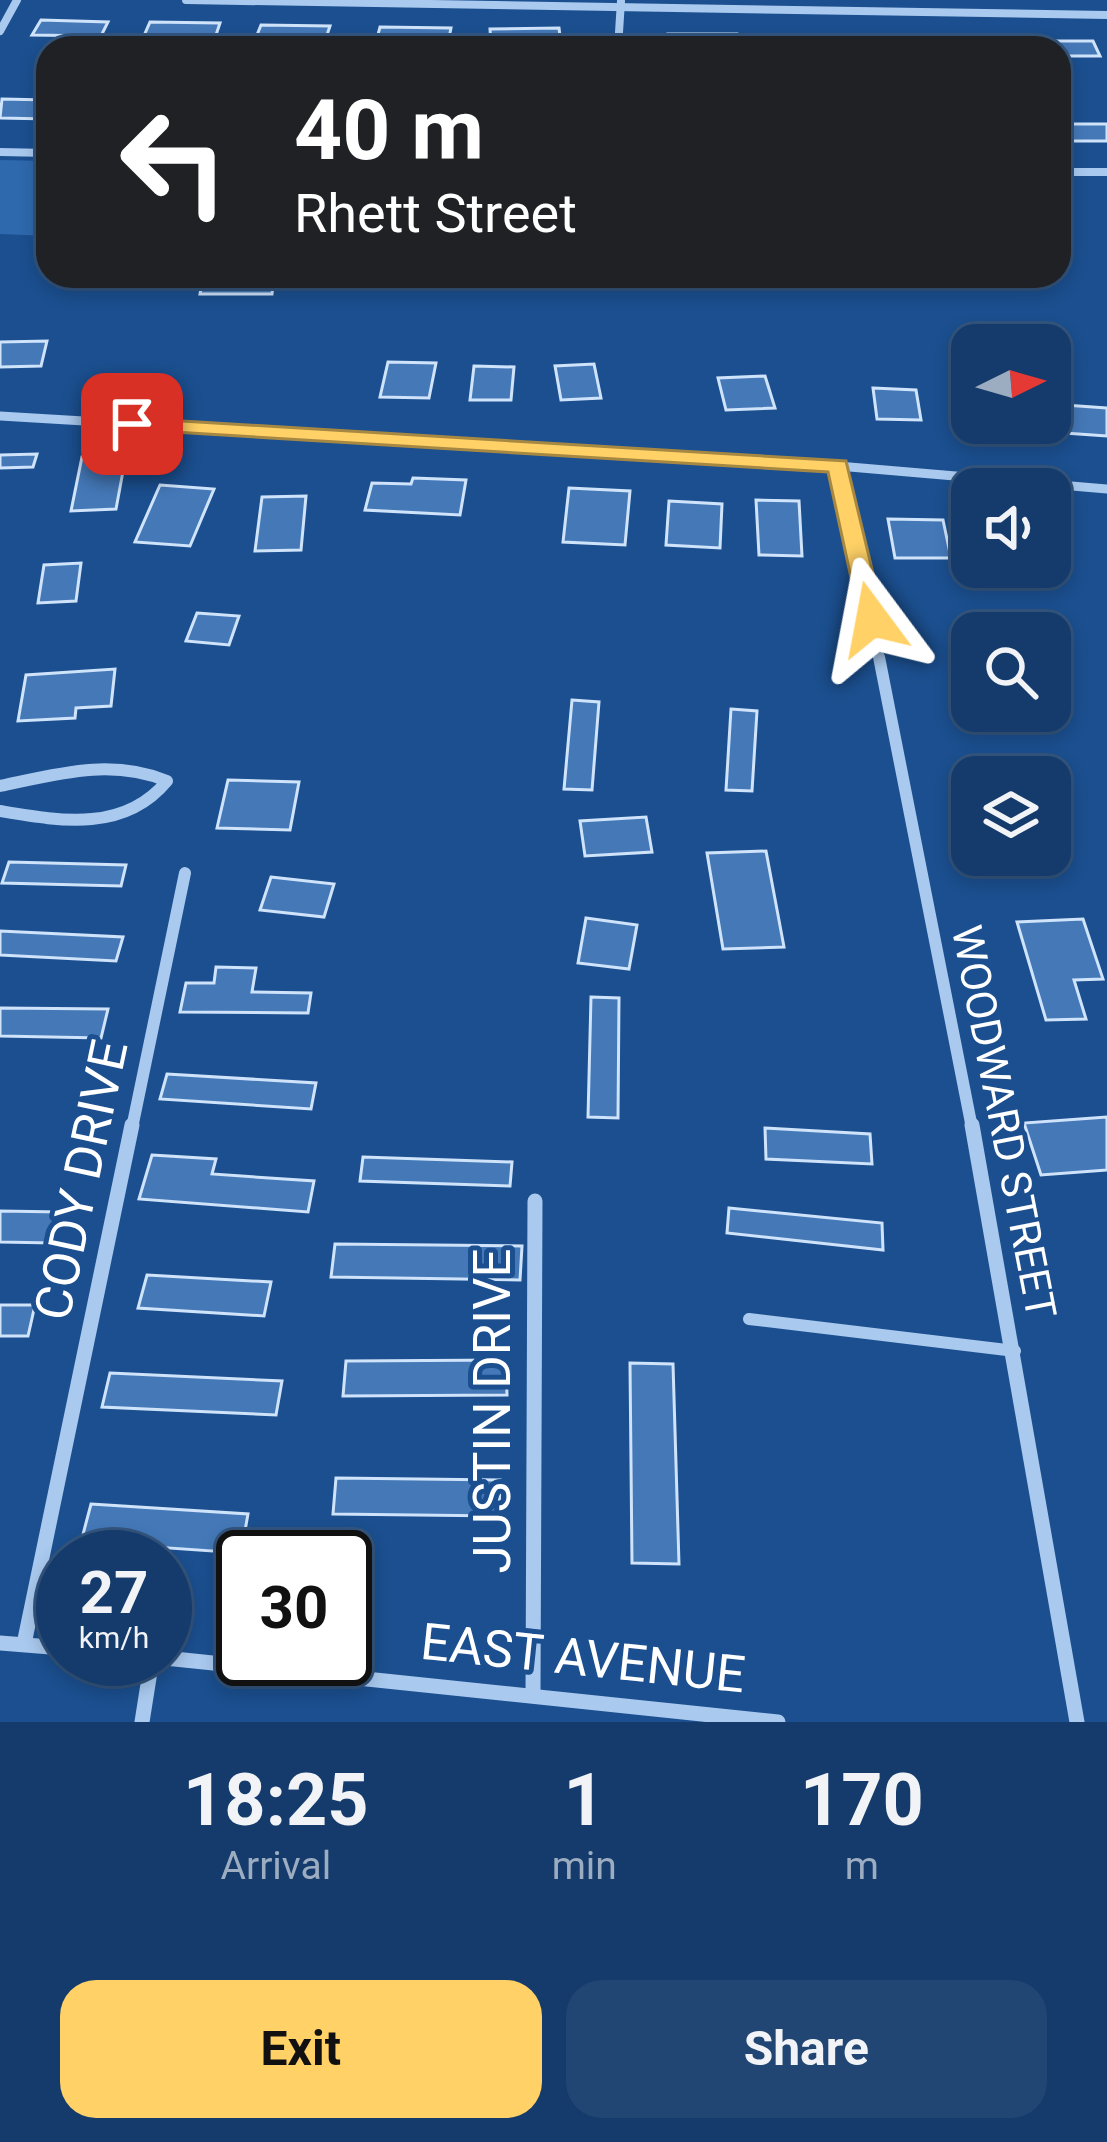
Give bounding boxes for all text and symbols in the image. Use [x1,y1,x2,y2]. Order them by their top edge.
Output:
text: 40 m [294,81,484,180]
icon: left [96,84,252,240]
text: Rhett Street [294,182,577,245]
north arrow [951,324,1071,444]
map controls [951,324,1071,876]
pin [81,373,183,475]
icon: arrive [99,391,165,457]
button: sound [951,468,1071,588]
position arrow [809,556,935,682]
button: search [951,612,1071,732]
button: layers [951,756,1071,876]
street label: WOODWARD STREET [942,921,1066,1323]
street label: CODY DRIVE [23,1035,139,1325]
street label: JUSTIN DRIVE [463,1248,522,1574]
speed limit sign: 30 [216,1530,372,1686]
text: 27 [80,1557,148,1628]
street label: EAST AVENUE [418,1612,748,1704]
text: km/h [79,1620,149,1655]
text: 18:25 [183,1758,369,1843]
text: 1 [564,1758,605,1843]
text: 170 [800,1758,924,1843]
text: Arrival [220,1843,331,1889]
text: min [552,1843,617,1889]
text: m [845,1843,879,1889]
button: Exit [60,1980,542,2118]
button: Share [566,1980,1047,2118]

